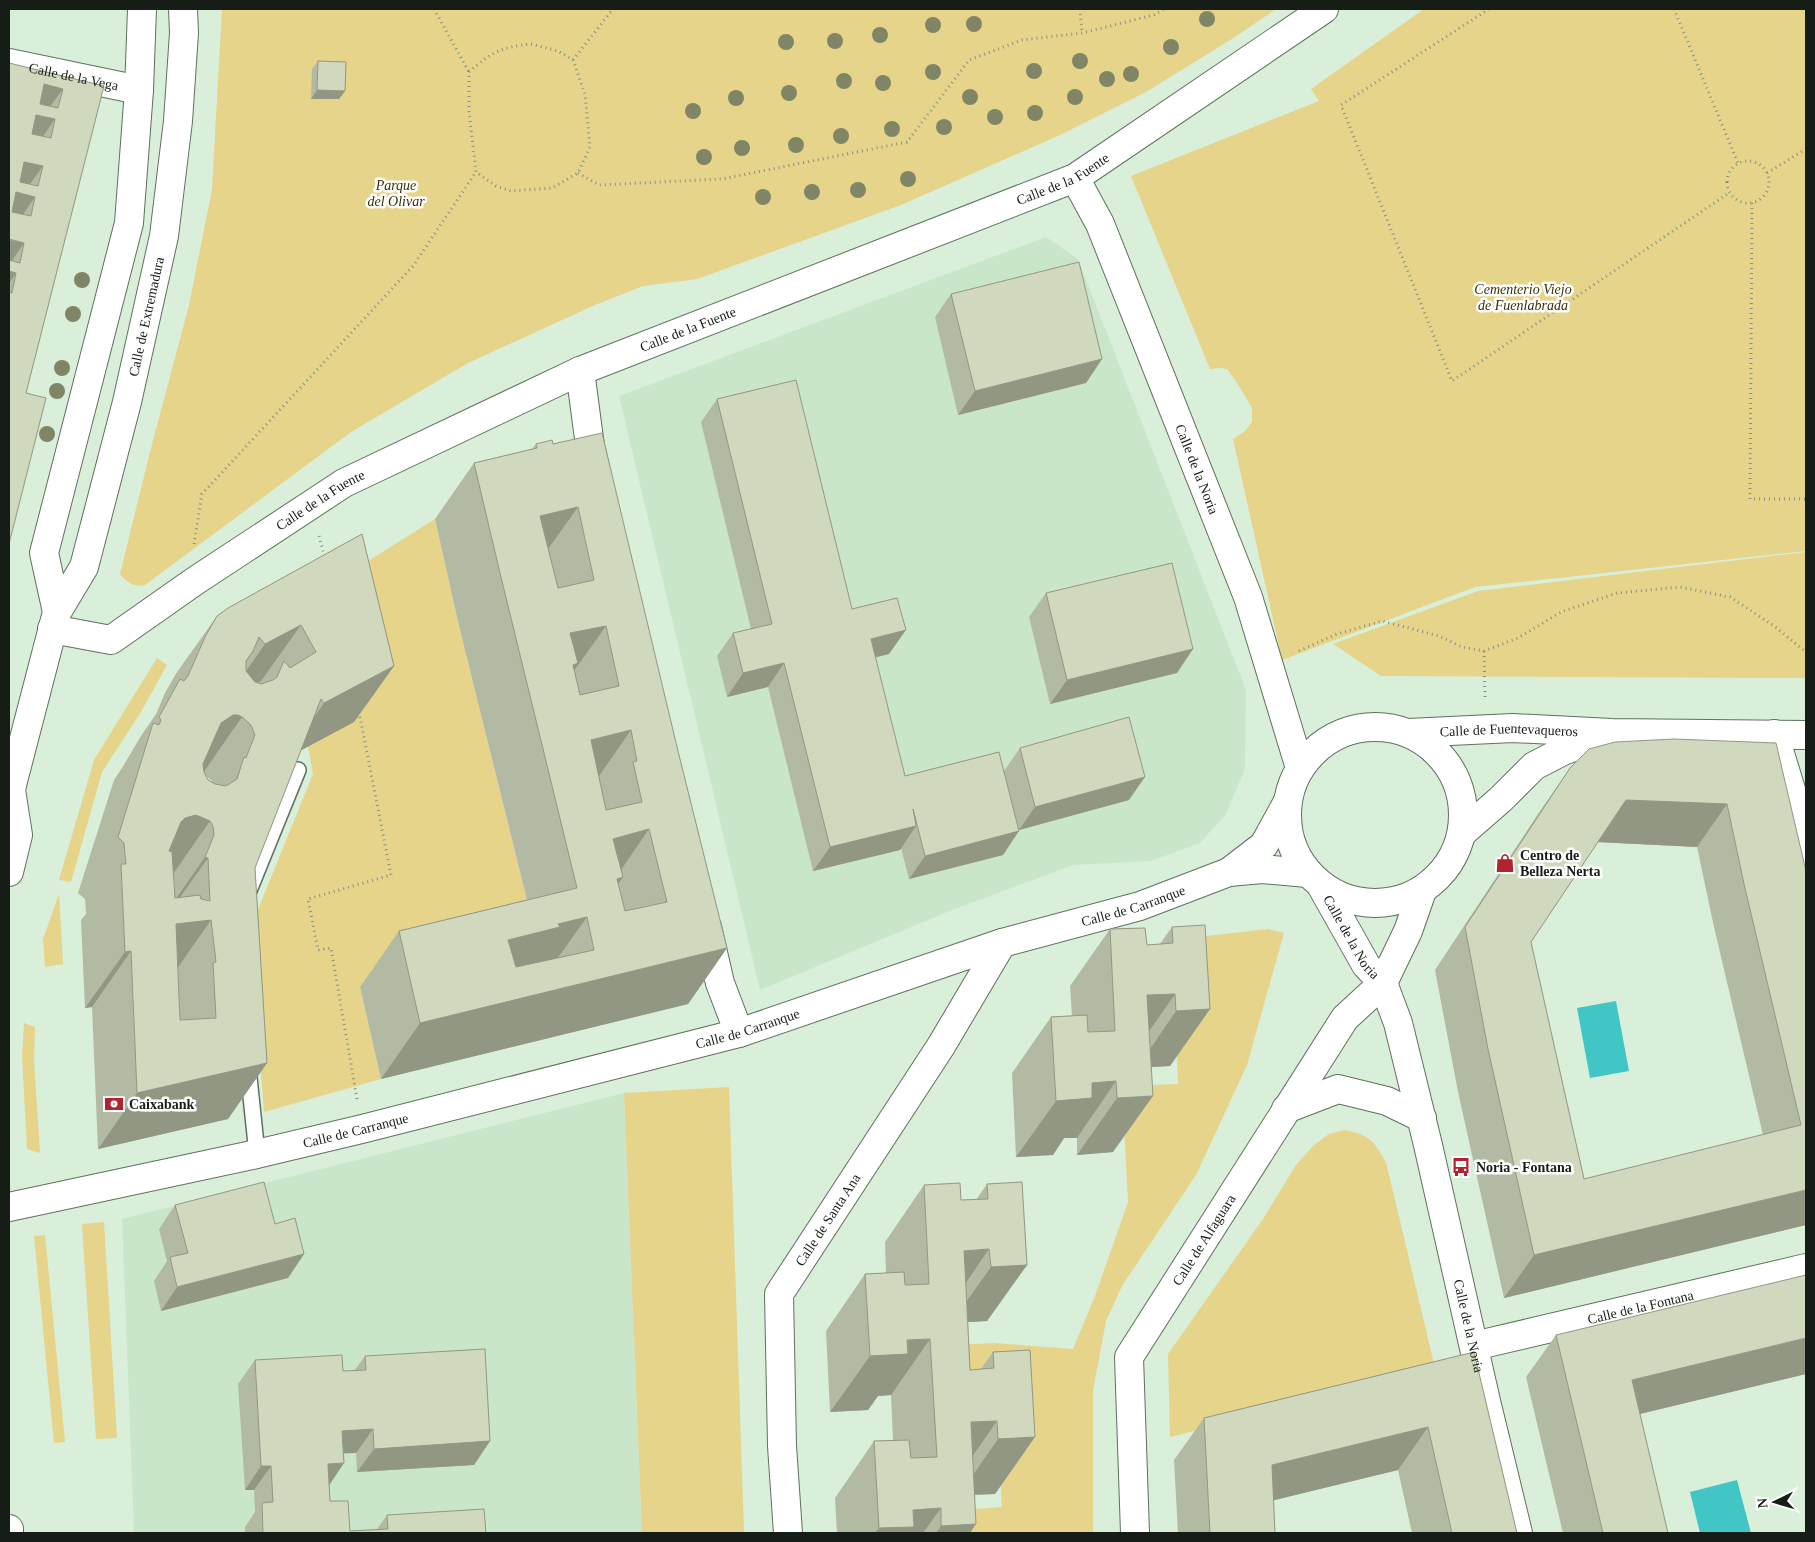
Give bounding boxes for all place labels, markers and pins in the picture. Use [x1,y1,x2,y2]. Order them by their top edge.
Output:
place label: Centro de Belleza Nerta [1520,848,1600,879]
shop icon: Centro de Belleza Nerta [1494,852,1516,874]
bank icon: Caixabank [103,1093,125,1115]
place label: Caixabank [129,1097,195,1112]
bus stop icon: Noria - Fontana [1450,1156,1472,1178]
place label: Noria - Fontana [1476,1160,1572,1175]

